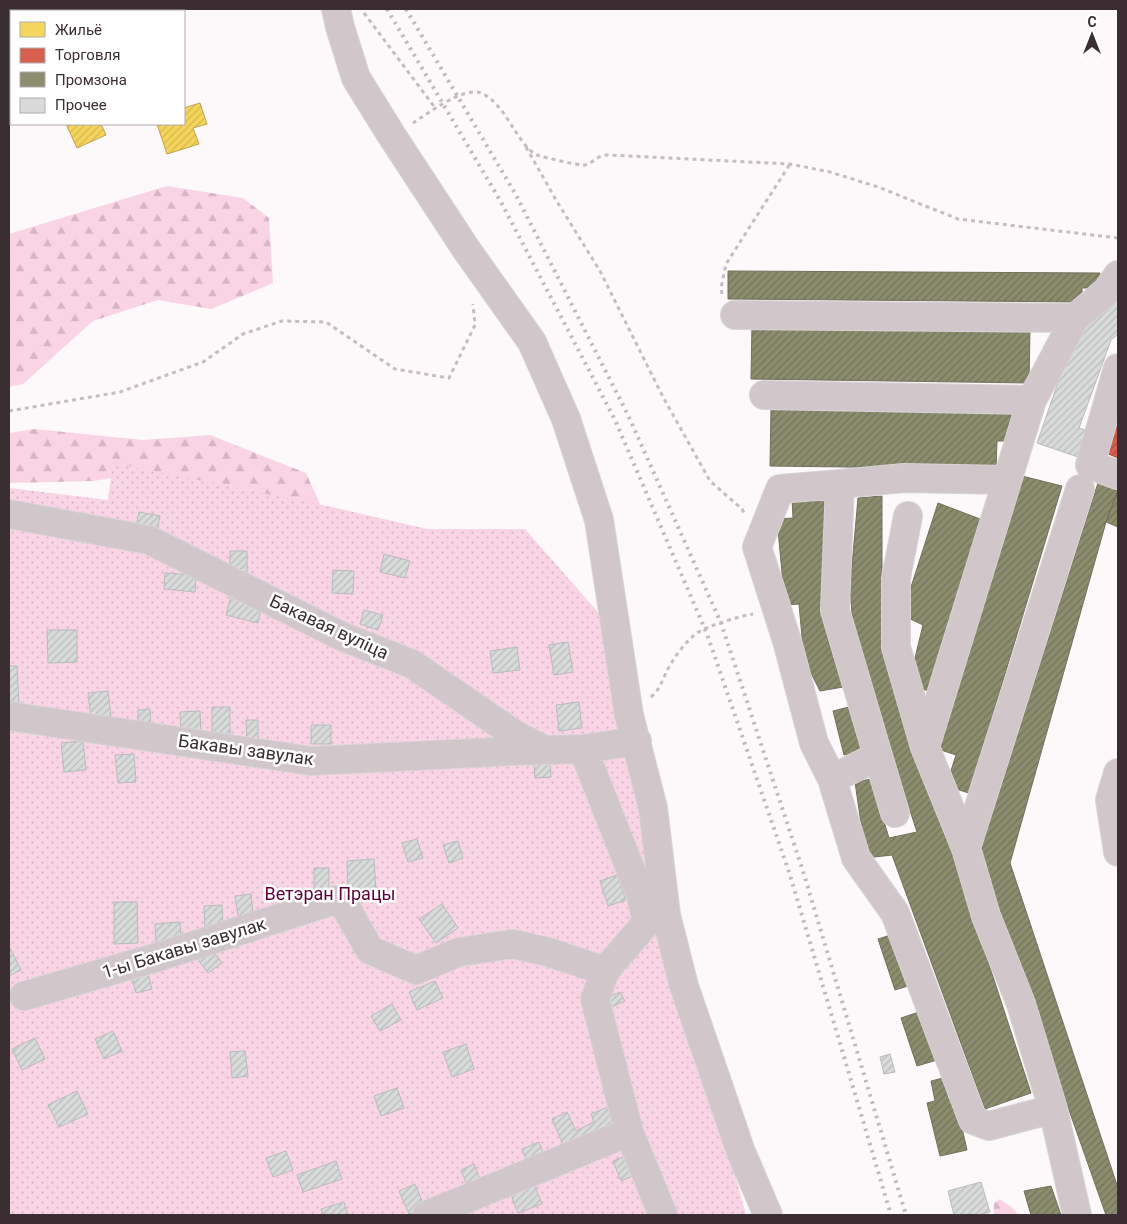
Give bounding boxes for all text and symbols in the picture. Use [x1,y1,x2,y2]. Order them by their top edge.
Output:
legend [10,10,185,125]
north arrow [1067,10,1117,60]
text: С [1087,14,1097,30]
text: Жильё [55,21,102,39]
text: Торговля [55,46,120,64]
text: Промзона [55,71,127,89]
text: Прочее [55,96,107,114]
street label: Бакавая вуліца [266,590,392,663]
street label: Бакавы завулак [177,730,315,769]
park label: Ветэран Працы [264,883,396,904]
street label: 1-ы Бакавы завулак [99,913,269,982]

